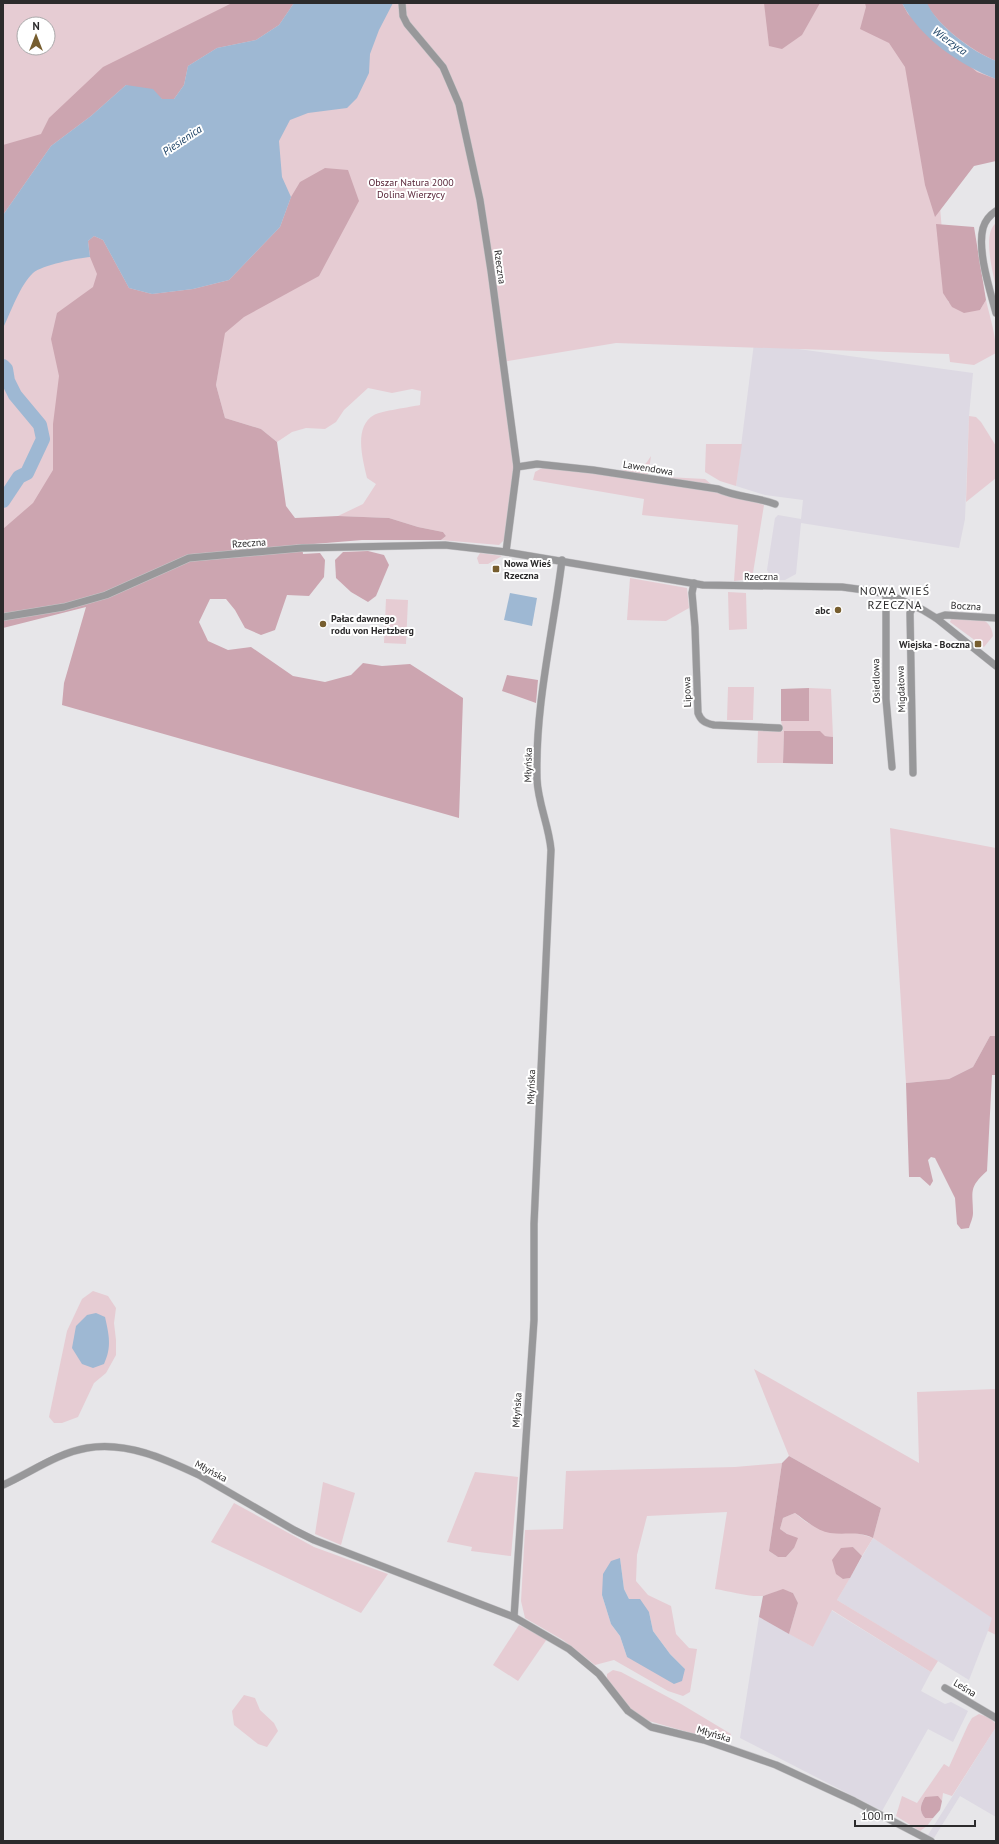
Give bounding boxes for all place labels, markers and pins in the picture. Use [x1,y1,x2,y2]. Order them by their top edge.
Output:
place label: Nowa Wieś Rzeczna [504,557,551,582]
marker: Nowa Wieś Rzeczna [491,564,501,574]
place label: abc [815,604,831,617]
marker: abc [833,605,843,615]
place label: Pałac dawnego rodu von Hertzberg [331,612,414,637]
marker: Pałac dawnego rodu von Hertzberg [318,619,328,629]
place label: Wiejska - Boczna [899,638,970,651]
marker: Wiejska - Boczna [973,639,983,649]

